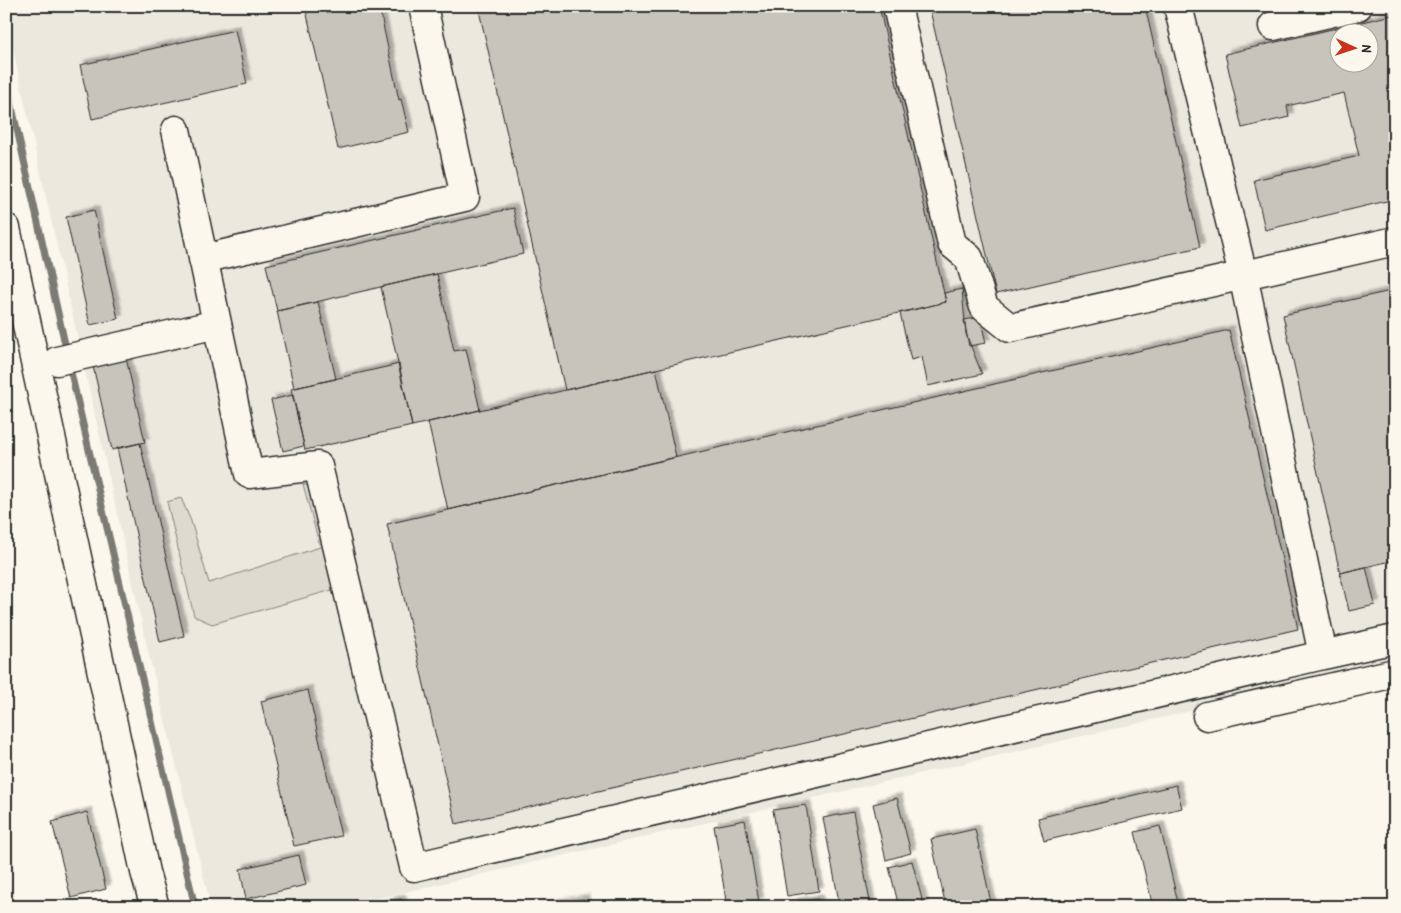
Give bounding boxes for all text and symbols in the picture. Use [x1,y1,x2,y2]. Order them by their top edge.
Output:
north arrow [1328,22,1378,72]
text: N [1358,44,1377,53]

